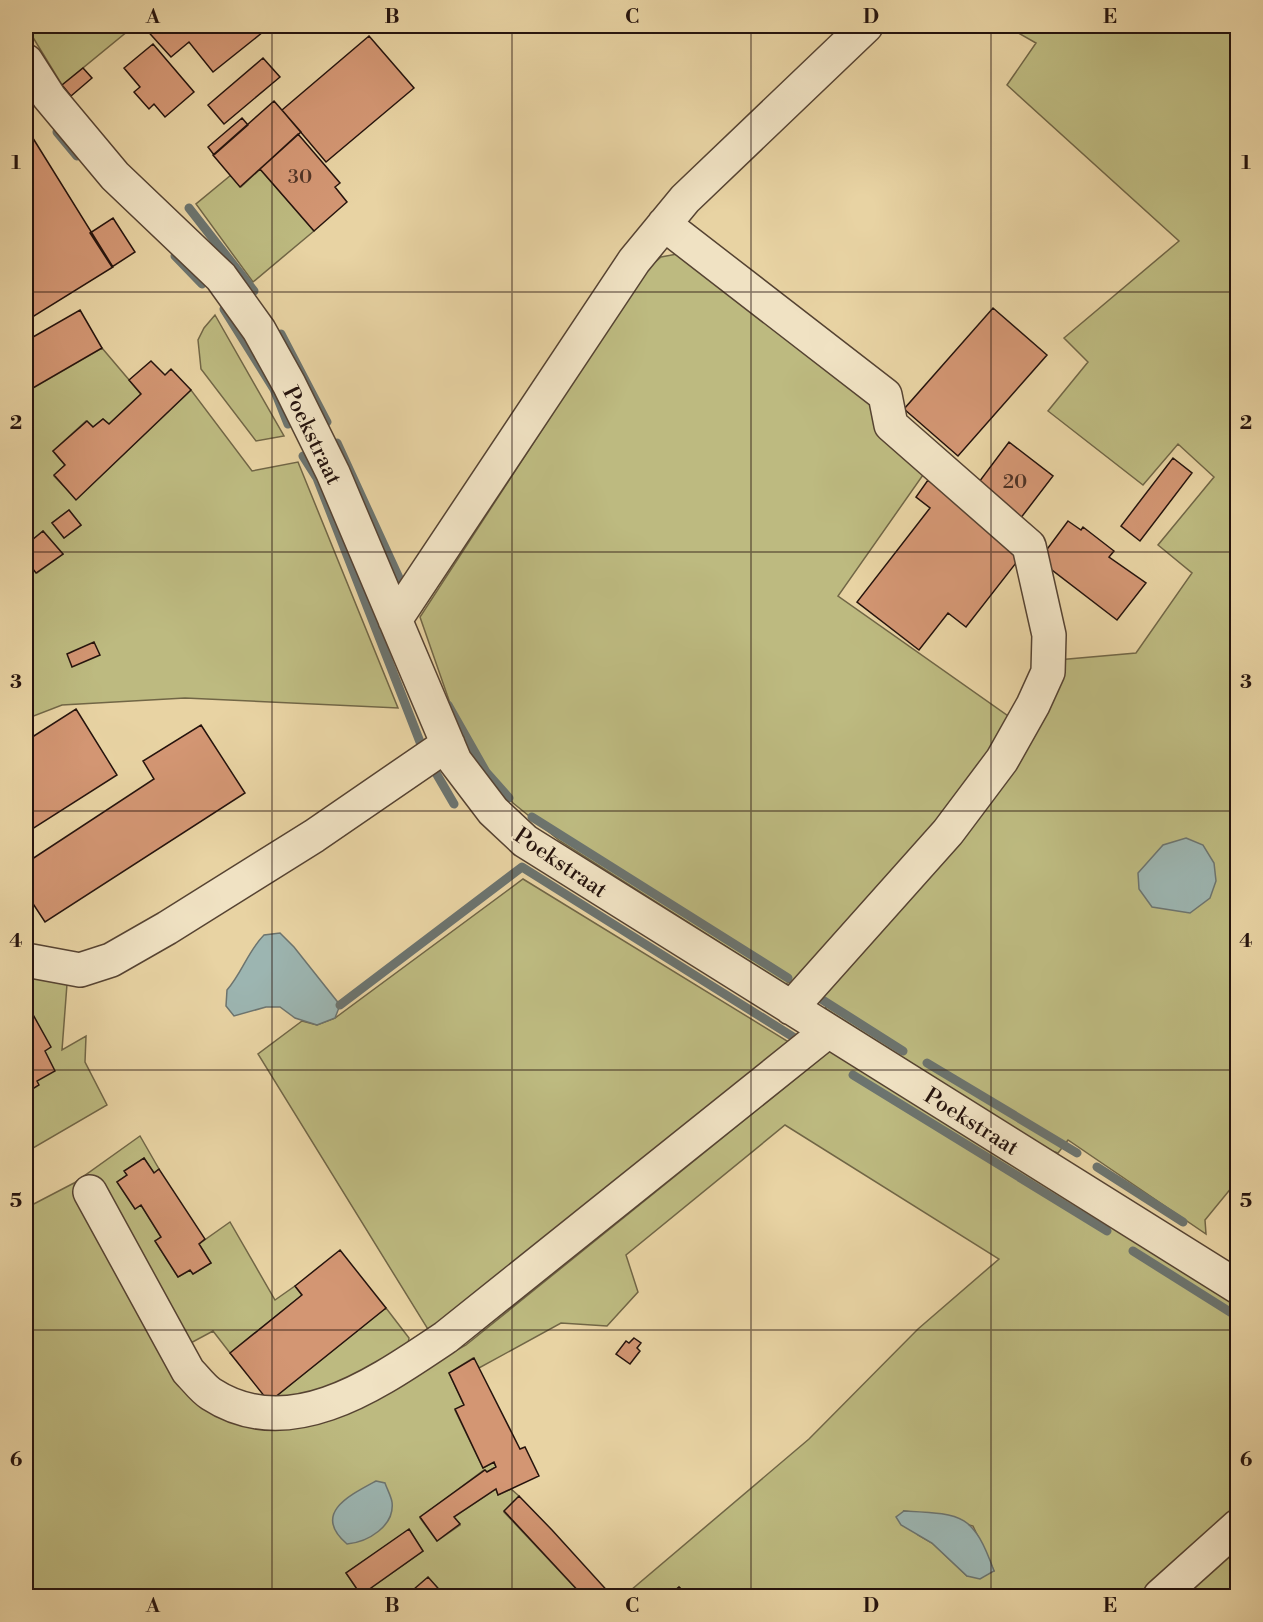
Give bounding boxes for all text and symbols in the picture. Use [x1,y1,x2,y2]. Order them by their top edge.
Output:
text: A [145,5,161,30]
text: B [384,5,400,30]
text: C [625,5,639,30]
text: D [863,5,879,30]
text: E [1103,5,1117,30]
text: 1 [11,151,21,176]
text: 1 [1241,151,1251,176]
house number: 30 [288,165,312,190]
street label: Poekstraat [276,382,347,490]
text: 2 [10,411,22,436]
text: 2 [1240,411,1252,436]
house number: 20 [1003,470,1027,495]
text: 3 [10,670,22,695]
text: 3 [1240,670,1252,695]
street label: Poekstraat [508,822,612,904]
text: 4 [9,929,23,954]
text: 4 [1239,929,1253,954]
street label: Poekstraat [919,1083,1024,1162]
text: 5 [10,1189,22,1214]
text: 5 [1240,1189,1252,1214]
text: 6 [10,1448,23,1473]
text: 6 [1240,1448,1253,1473]
text: A [145,1594,161,1619]
text: B [384,1594,400,1619]
text: C [625,1594,639,1619]
text: D [863,1594,879,1619]
text: E [1103,1594,1117,1619]

